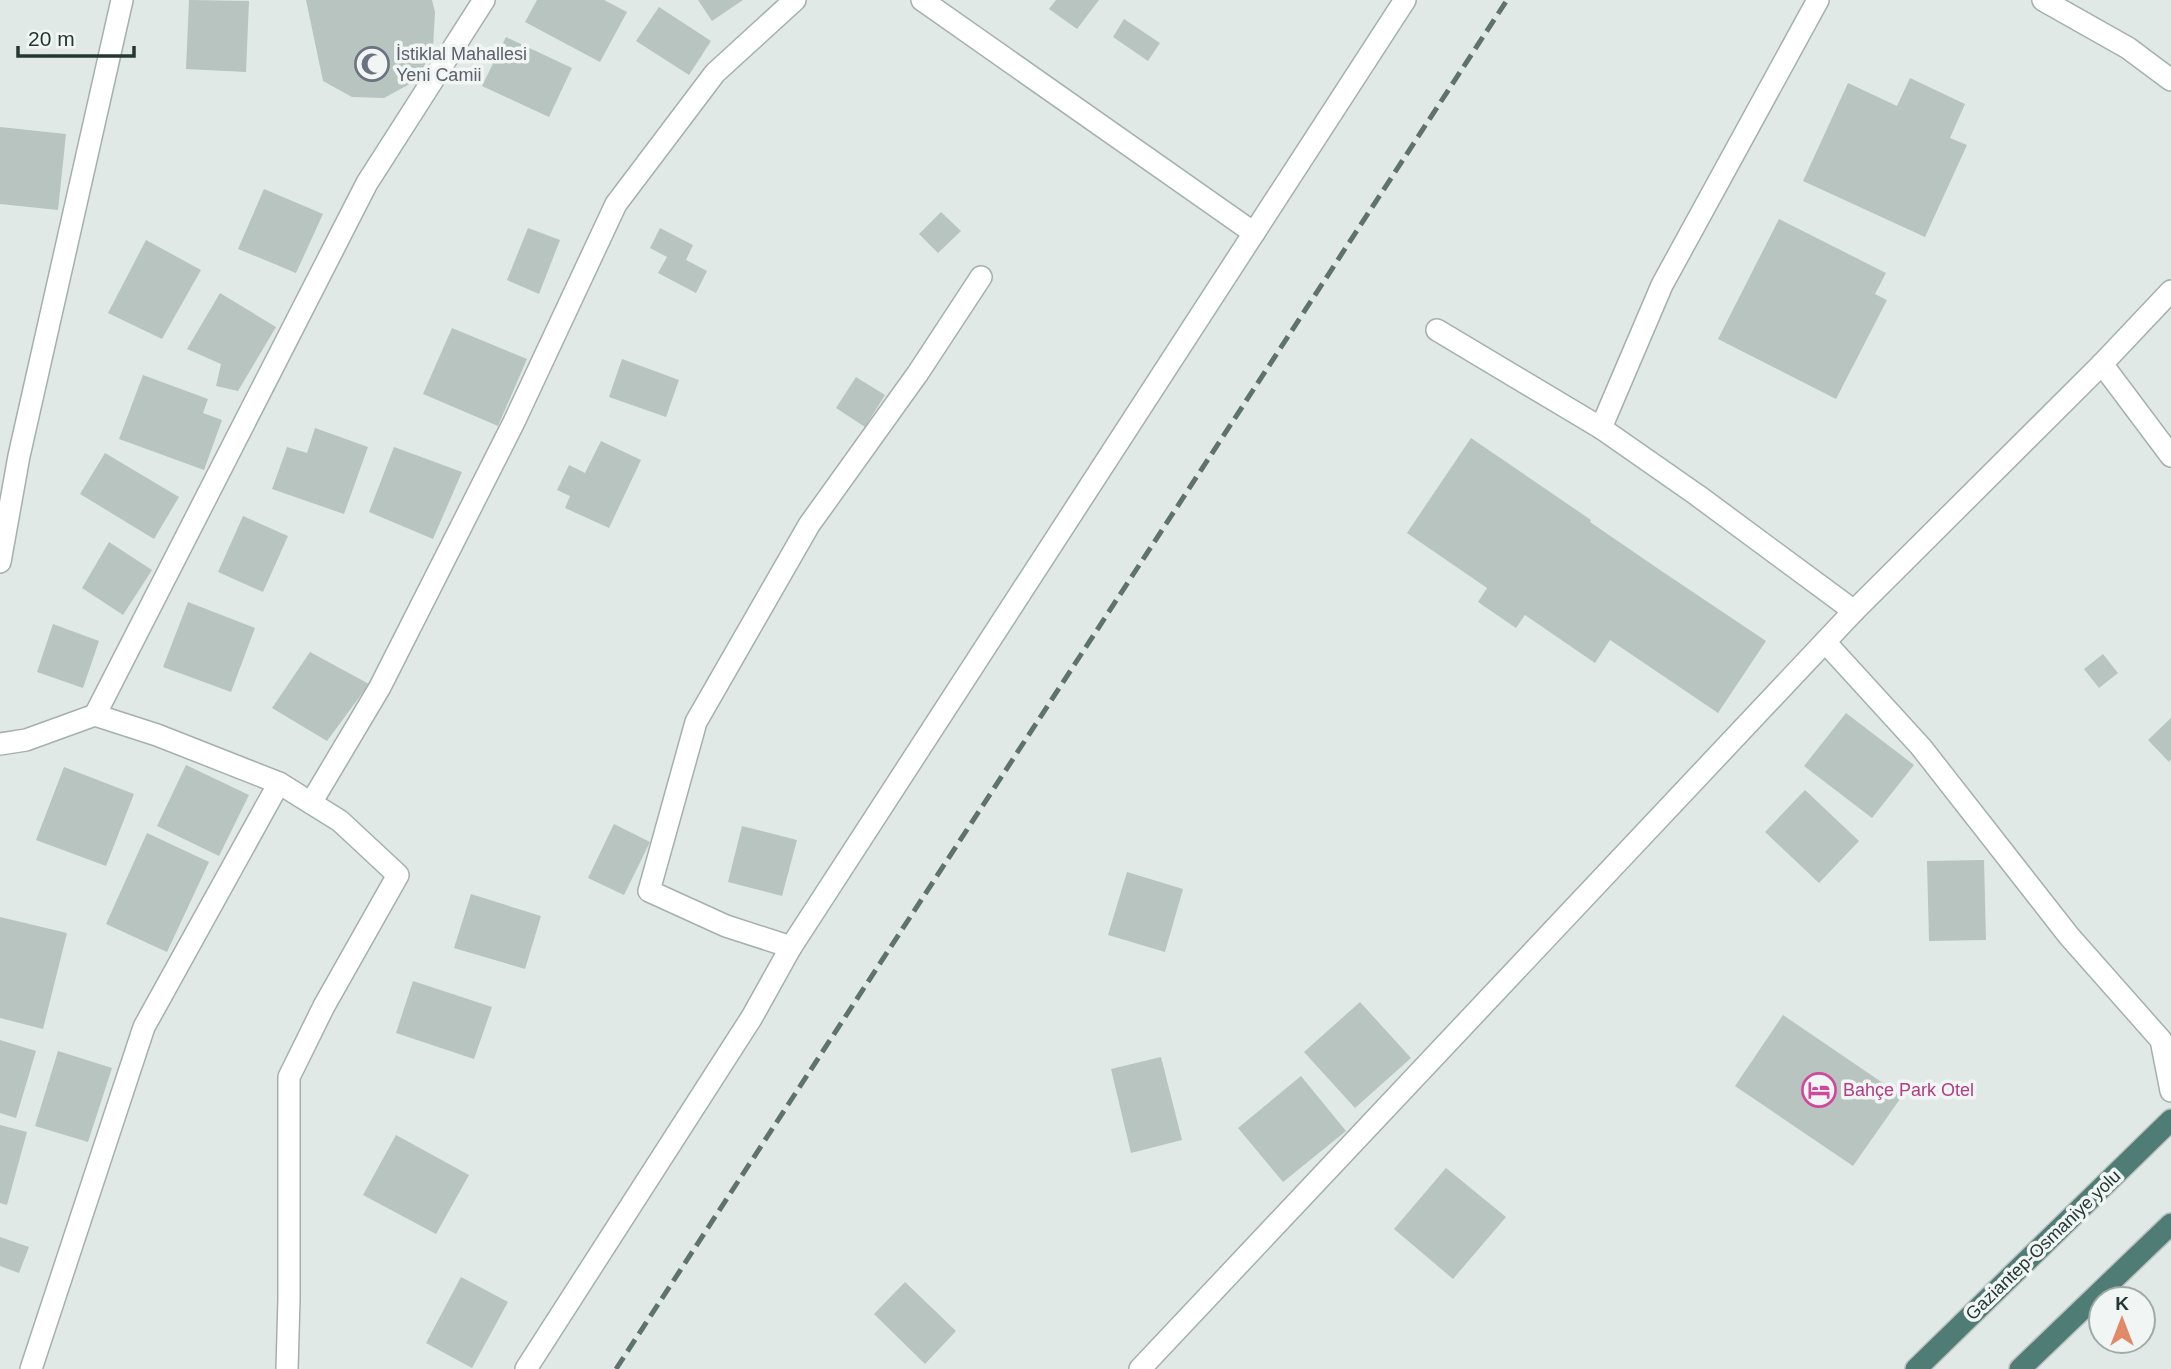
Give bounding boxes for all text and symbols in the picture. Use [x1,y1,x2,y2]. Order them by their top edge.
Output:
scale bar [18,14,133,58]
text: 20 m [28,27,75,50]
place label: İstiklal Mahallesi Yeni Camii [396,44,527,85]
mosque icon: İstiklal Mahallesi Yeni Camii [353,45,391,83]
hotel icon: Bahçe Park Otel [1800,1071,1838,1109]
place label: Bahçe Park Otel [1843,1080,1974,1100]
street label: Gaziantep-Osmaniye yolu [1962,1166,2124,1324]
north arrow [2087,1285,2157,1355]
text: K [2115,1293,2129,1314]

